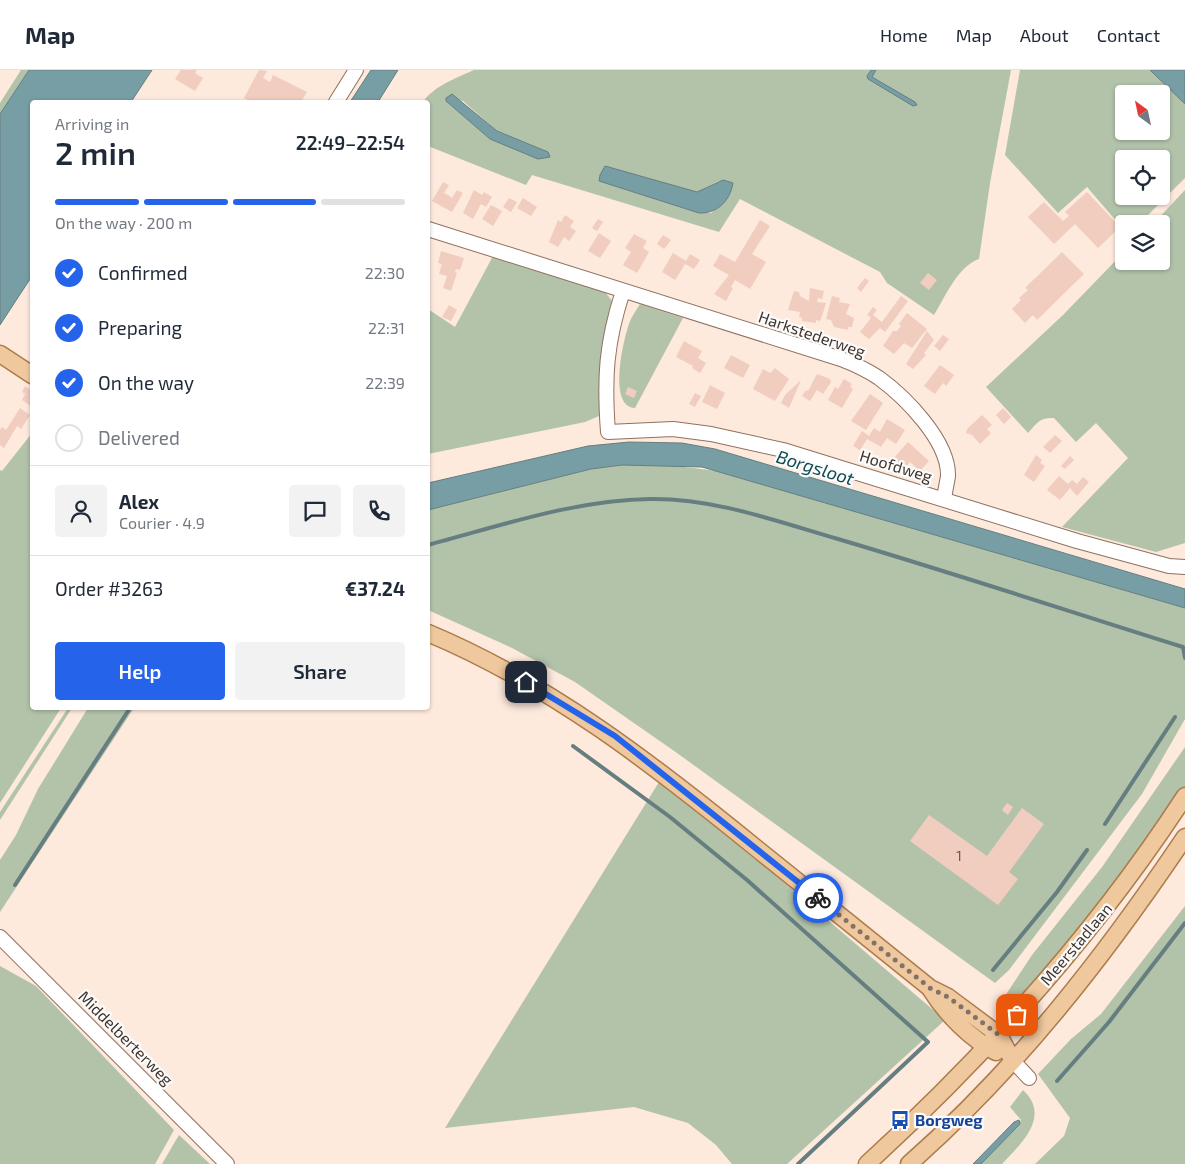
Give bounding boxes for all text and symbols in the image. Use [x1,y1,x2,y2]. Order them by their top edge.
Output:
text: Map [25,20,75,49]
text: Home [880,24,928,46]
text: Map [956,24,992,46]
text: About [1020,24,1069,46]
text: Contact [1097,24,1160,46]
north arrow [1115,85,1170,140]
map controls [1115,85,1170,270]
text: Arriving in [55,114,129,133]
text: 22:49–22:54 [296,131,405,154]
text: 2 min [55,133,136,171]
button: locate [1115,150,1170,205]
text: On the way · 200 m [55,213,192,232]
button: layers [1115,215,1170,270]
icon: check [55,259,83,287]
text: Confirmed [98,261,188,284]
text: 22:30 [365,263,405,282]
street label: Harkstederweg [756,306,868,361]
icon: check [55,314,83,342]
text: Preparing [98,316,182,339]
text: 22:31 [368,318,405,337]
icon: check [55,369,83,397]
text: On the way [98,371,194,394]
text: 22:39 [365,373,405,392]
text: Delivered [98,426,180,449]
water label: Borgsloot [774,445,857,489]
street label: Hoofdweg [858,446,935,486]
button: person [55,485,107,537]
button: chat [289,485,341,537]
button: phone [353,485,405,537]
text: Alex [119,490,159,513]
text: Courier · 4.9 [119,513,205,532]
text: Order #3263 [55,577,163,600]
text: €37.24 [345,577,405,600]
button: Help [55,642,225,700]
button: Share [235,642,405,700]
pin [505,661,547,703]
icon: home [512,668,540,696]
house number: 1 [956,847,962,864]
courier [793,873,843,923]
icon: bike [804,884,832,912]
street label: Meerstadlaan [1036,899,1115,989]
street label: Middelberterweg [75,987,178,1089]
pin [996,994,1038,1036]
icon: bag [1003,1001,1031,1029]
bus stop icon: Borgweg [889,1109,911,1131]
place label: Borgweg [915,1110,983,1129]

